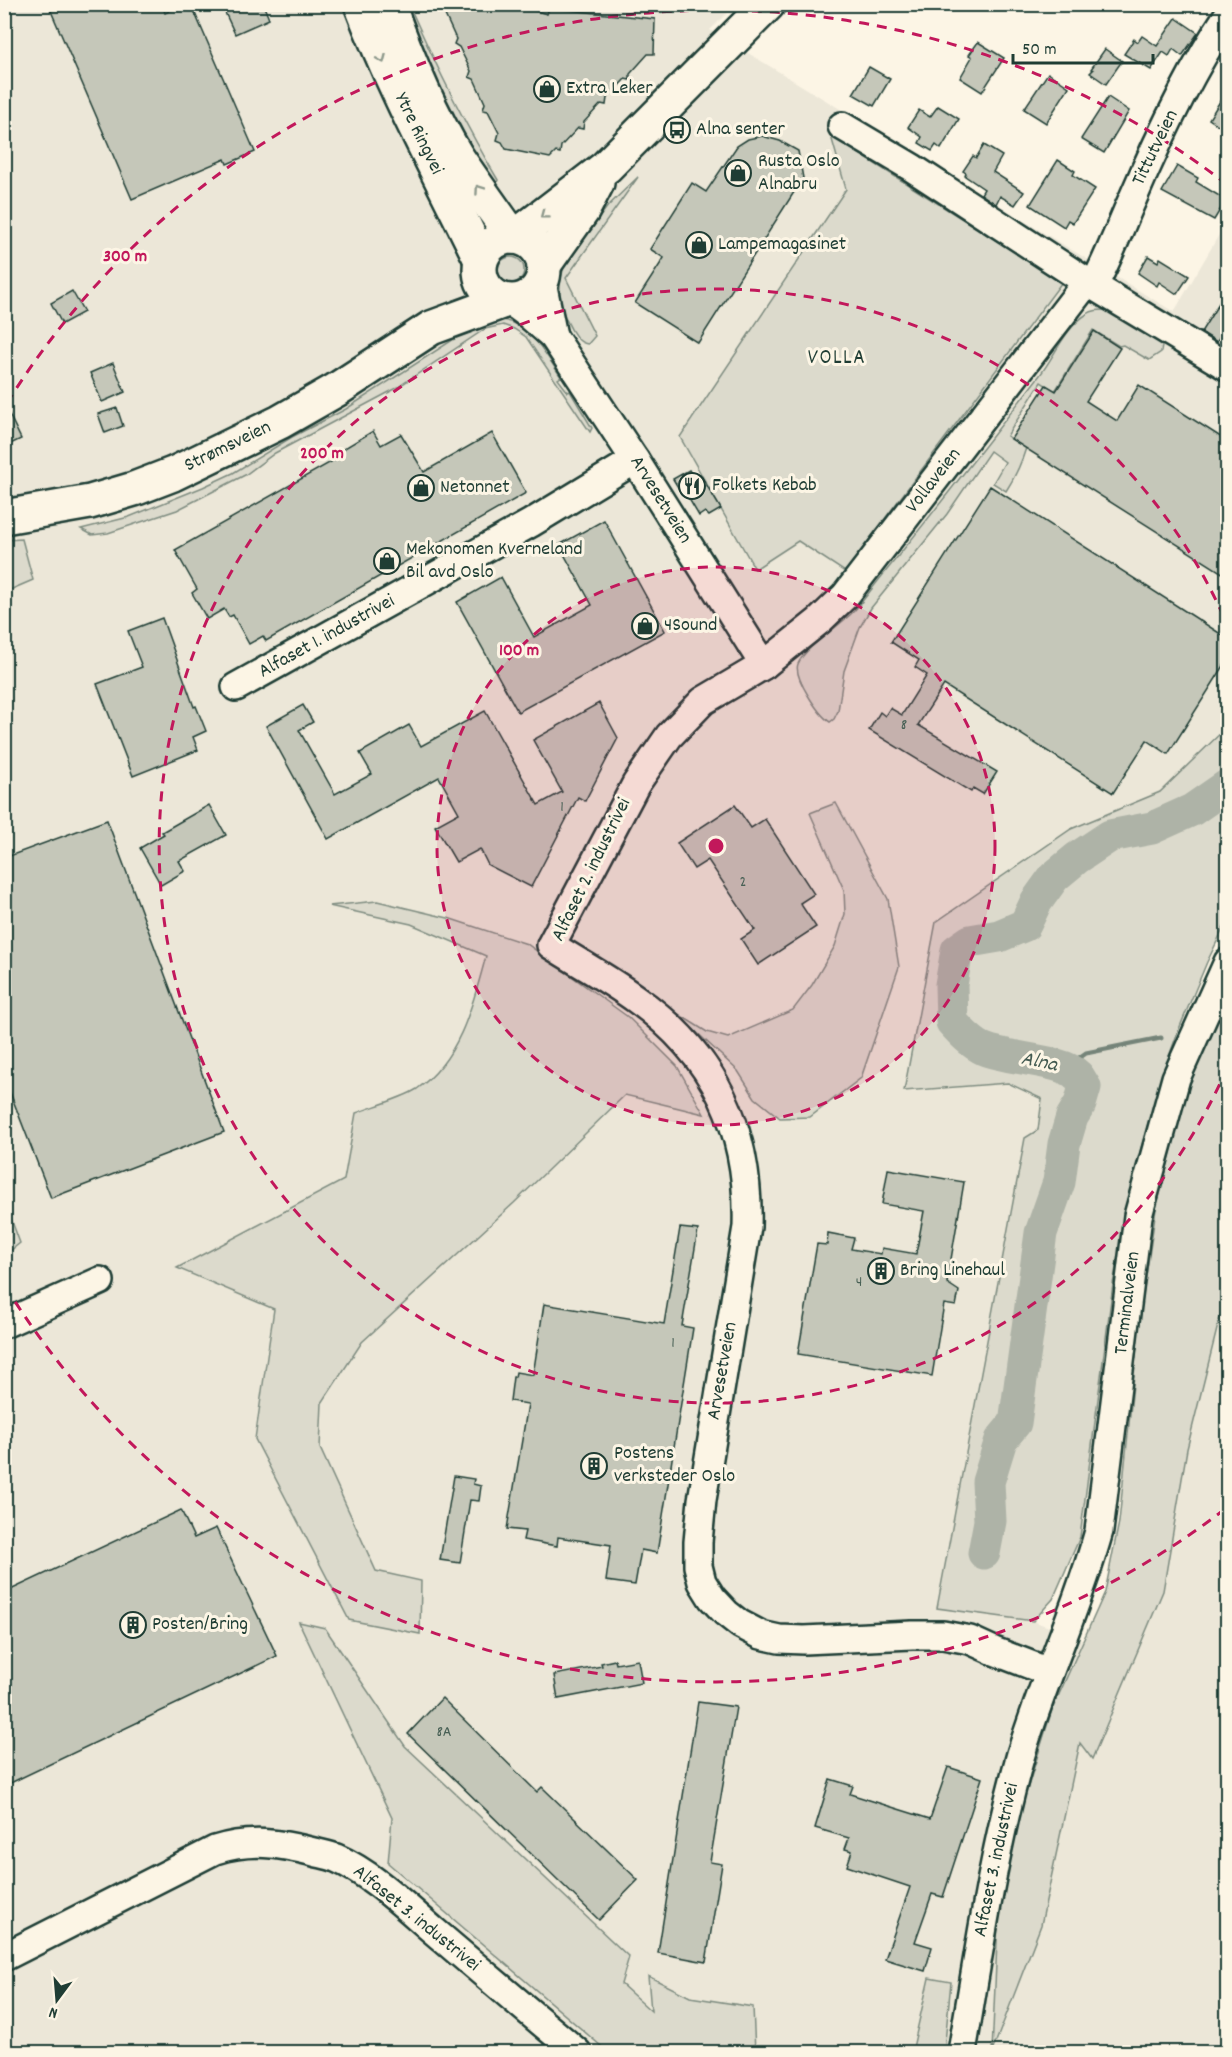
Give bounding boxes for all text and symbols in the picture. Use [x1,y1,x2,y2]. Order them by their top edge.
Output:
scale bar [1013,27,1152,65]
text: 50 m [1022,38,1057,63]
one-way arrow [375,53,387,64]
shop icon: Extra Leker [532,74,562,104]
place label: Extra Leker [566,75,653,103]
street label: Ytre Ringvei [386,88,450,180]
street label: Tittutveien [1126,105,1186,191]
bus stop icon: Alna senter [662,115,692,145]
place label: Alna senter [696,116,786,144]
place label: Rusta Oslo Alnabru [758,148,840,199]
shop icon: Rusta Oslo Alnabru [723,158,753,188]
one-way arrow [475,185,486,196]
one-way arrow [540,208,551,219]
shop icon: Lampemagasinet [684,230,714,260]
place label: Lampemagasinet [718,231,846,259]
text: 300 m [103,245,147,270]
district label: VOLLA [808,344,866,374]
street label: Strømsveien [180,414,276,480]
text: 200 m [300,442,344,467]
street label: Vollaveien [899,442,969,520]
street label: Arvesetveien [622,451,698,549]
restaurant icon: Folkets Kebab [677,471,707,501]
place label: Folkets Kebab [712,472,817,500]
shop icon: Netonnet [406,473,436,503]
place label: Netonnet [440,474,510,502]
place label: Mekonomen Kverneland Bil avd Oslo [406,536,583,587]
shop icon: Mekonomen Kverneland Bil avd Oslo [372,546,402,576]
street label: Alfaset 1. industrivei [254,588,401,686]
shop icon: 4Sound [630,611,660,641]
place label: 4Sound [664,612,717,640]
text: 100 m [499,639,539,664]
house number: 8 [901,714,907,737]
street label: Alfaset 2. industrivei [545,793,639,946]
house number: 1 [560,796,564,819]
centre of rings [706,836,726,856]
house number: 2 [740,871,747,894]
water label: Alna [1018,1045,1061,1082]
street label: Terminalveien [1108,1250,1148,1356]
building icon: Bring Linehaul [866,1256,896,1286]
place label: Bring Linehaul [900,1257,1005,1285]
house number: 4 [856,1271,862,1294]
street label: Arvesetveien [701,1320,745,1422]
house number: 1 [671,1332,675,1355]
place label: Postens verksteder Oslo [614,1440,735,1491]
building icon: Postens verksteder Oslo [579,1451,609,1481]
building icon: Posten/Bring [118,1610,148,1640]
place label: Posten/Bring [152,1611,248,1639]
house number: 8A [436,1721,452,1744]
street label: Alfaset 3. industrivei [967,1780,1027,1940]
street label: Alfaset 3. industrivei [346,1859,486,1979]
north arrow [27,1970,87,2030]
text: N [46,2000,61,2024]

